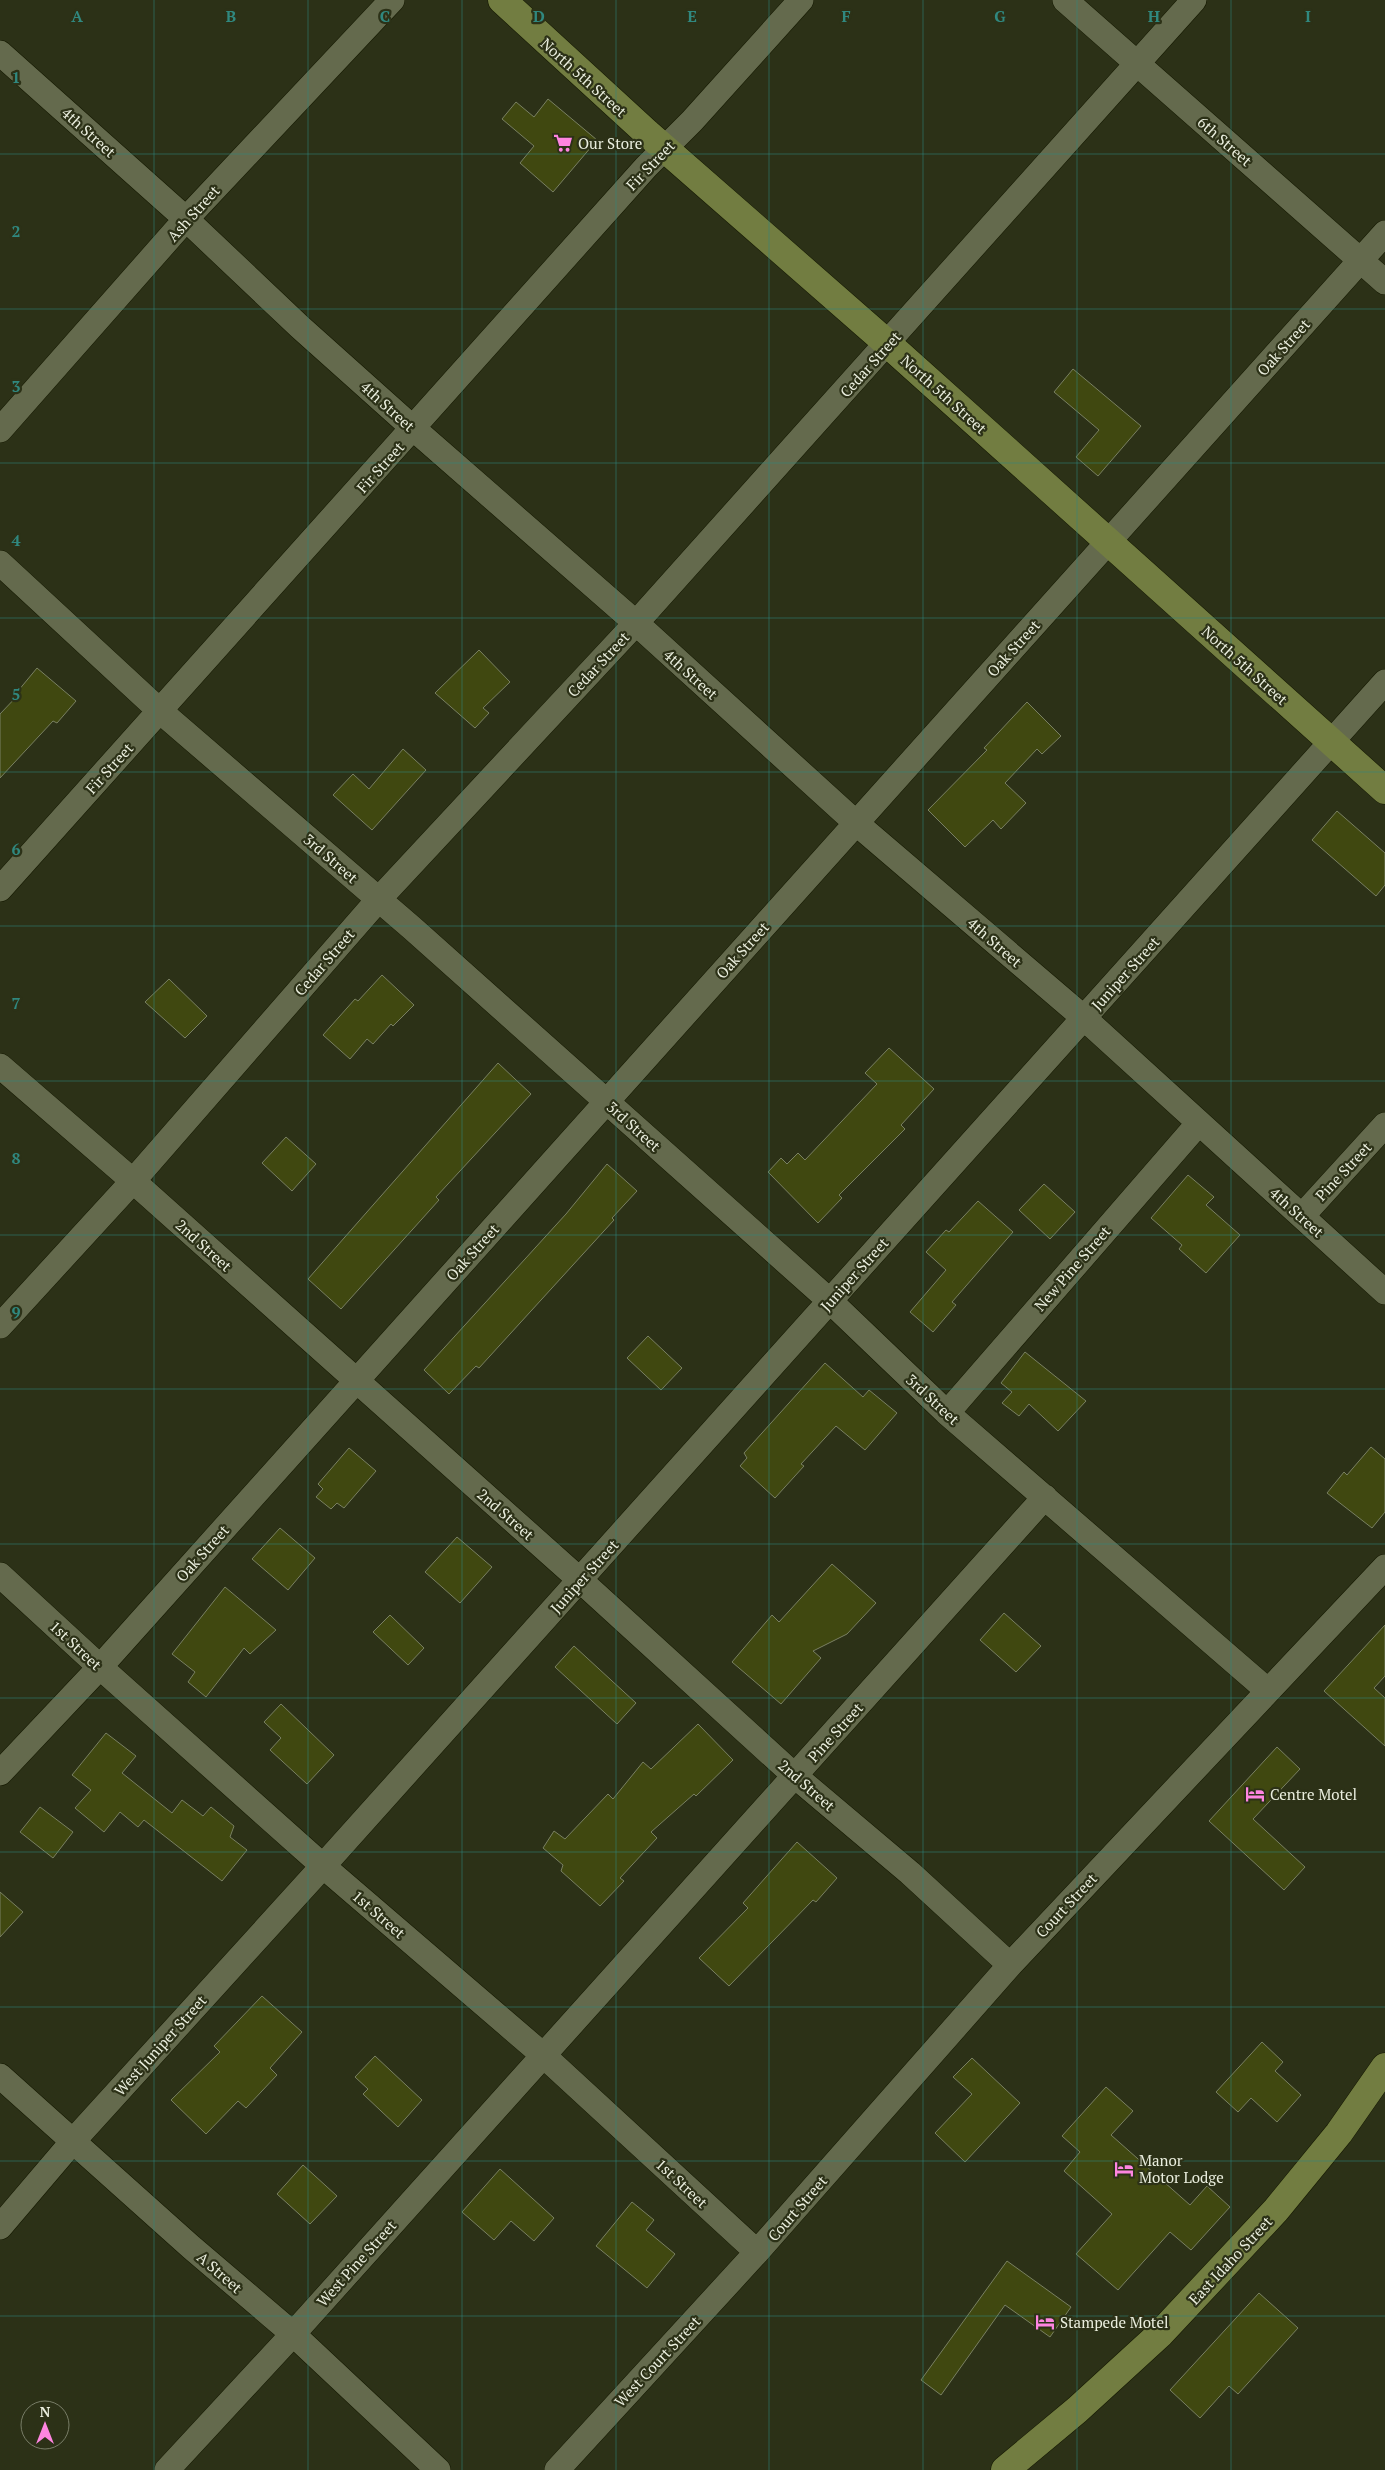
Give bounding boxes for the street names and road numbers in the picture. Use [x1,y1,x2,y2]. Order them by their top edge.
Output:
street label: North 5th Street [537,33,632,121]
street label: 4th Street [58,102,121,162]
street label: 6th Street [1194,112,1257,170]
street label: Fir Street [621,135,679,194]
street label: Ash Street [162,180,224,245]
street label: Oak Street [1252,314,1314,380]
street label: Cedar Street [835,326,905,401]
street label: North 5th Street [897,350,992,438]
street label: 4th Street [357,376,420,436]
street label: Fir Street [352,437,408,497]
street label: Oak Street [982,615,1044,681]
street label: North 5th Street [1198,621,1293,709]
street label: Cedar Street [563,627,634,701]
street label: 4th Street [660,644,723,704]
street label: Fir Street [81,738,137,798]
street label: 3rd Street [300,829,363,887]
street label: 4th Street [964,913,1027,971]
street label: Oak Street [711,917,773,983]
street label: Cedar Street [289,924,359,1000]
street label: Juniper Street [1087,932,1164,1014]
street label: 3rd Street [603,1097,665,1156]
street label: Pine Street [1311,1137,1376,1205]
street label: 4th Street [1266,1182,1329,1242]
street label: 2nd Street [172,1215,237,1276]
street label: Oak Street [441,1219,503,1285]
street label: New Pine Street [1029,1221,1115,1315]
street label: Juniper Street [816,1233,893,1315]
street label: 3rd Street [902,1369,964,1429]
street label: 2nd Street [473,1484,539,1544]
street label: Oak Street [171,1520,233,1586]
street label: Juniper Street [546,1535,623,1617]
street label: 1st Street [46,1616,106,1674]
street label: Pine Street [803,1698,867,1766]
street label: 2nd Street [774,1755,840,1815]
street label: Court Street [1031,1868,1101,1942]
street label: 1st Street [348,1886,410,1943]
street label: West Juniper Street [109,1990,211,2100]
street label: 1st Street [652,2154,712,2212]
street label: Court Street [763,2170,831,2245]
street label: East Idaho Street [1184,2211,1276,2308]
street label: West Pine Street [312,2215,400,2311]
street label: A Street [193,2247,247,2297]
street label: West Court Street [610,2311,705,2411]

